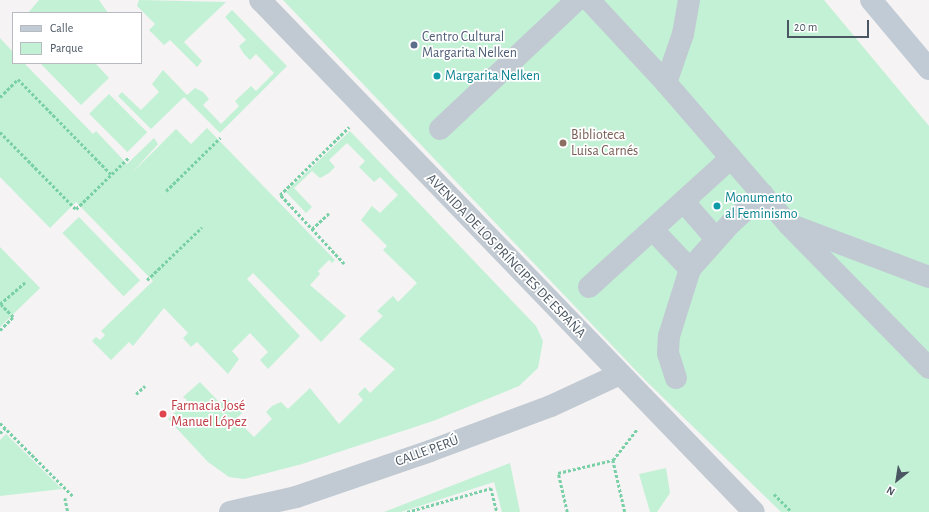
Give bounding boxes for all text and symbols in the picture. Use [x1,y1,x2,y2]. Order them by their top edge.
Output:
legend [12,12,142,64]
scale bar [789,12,871,38]
text: 20 m [794,21,817,33]
text: Calle [50,22,73,34]
place label: Centro Cultural Margarita Nelken [422,29,517,62]
marker: Centro Cultural Margarita Nelken [409,40,419,50]
text: Parque [50,42,83,54]
place label: Margarita Nelken [445,68,540,84]
marker: Margarita Nelken [432,71,442,81]
place label: Biblioteca Luisa Carnés [571,127,638,160]
marker: Biblioteca Luisa Carnés [558,138,568,148]
street label: AVENIDA DE LOS PRÍNCIPES DE ESPAÑA [423,170,589,342]
place label: Monumento al Feminismo [725,190,798,222]
marker: Monumento al Feminismo [712,201,722,211]
place label: Farmacia José Manuel López [171,398,247,430]
marker: Farmacia José Manuel López [158,409,168,419]
street label: CALLE PERÚ [393,432,461,470]
north arrow [877,460,917,500]
text: N [885,484,897,498]

